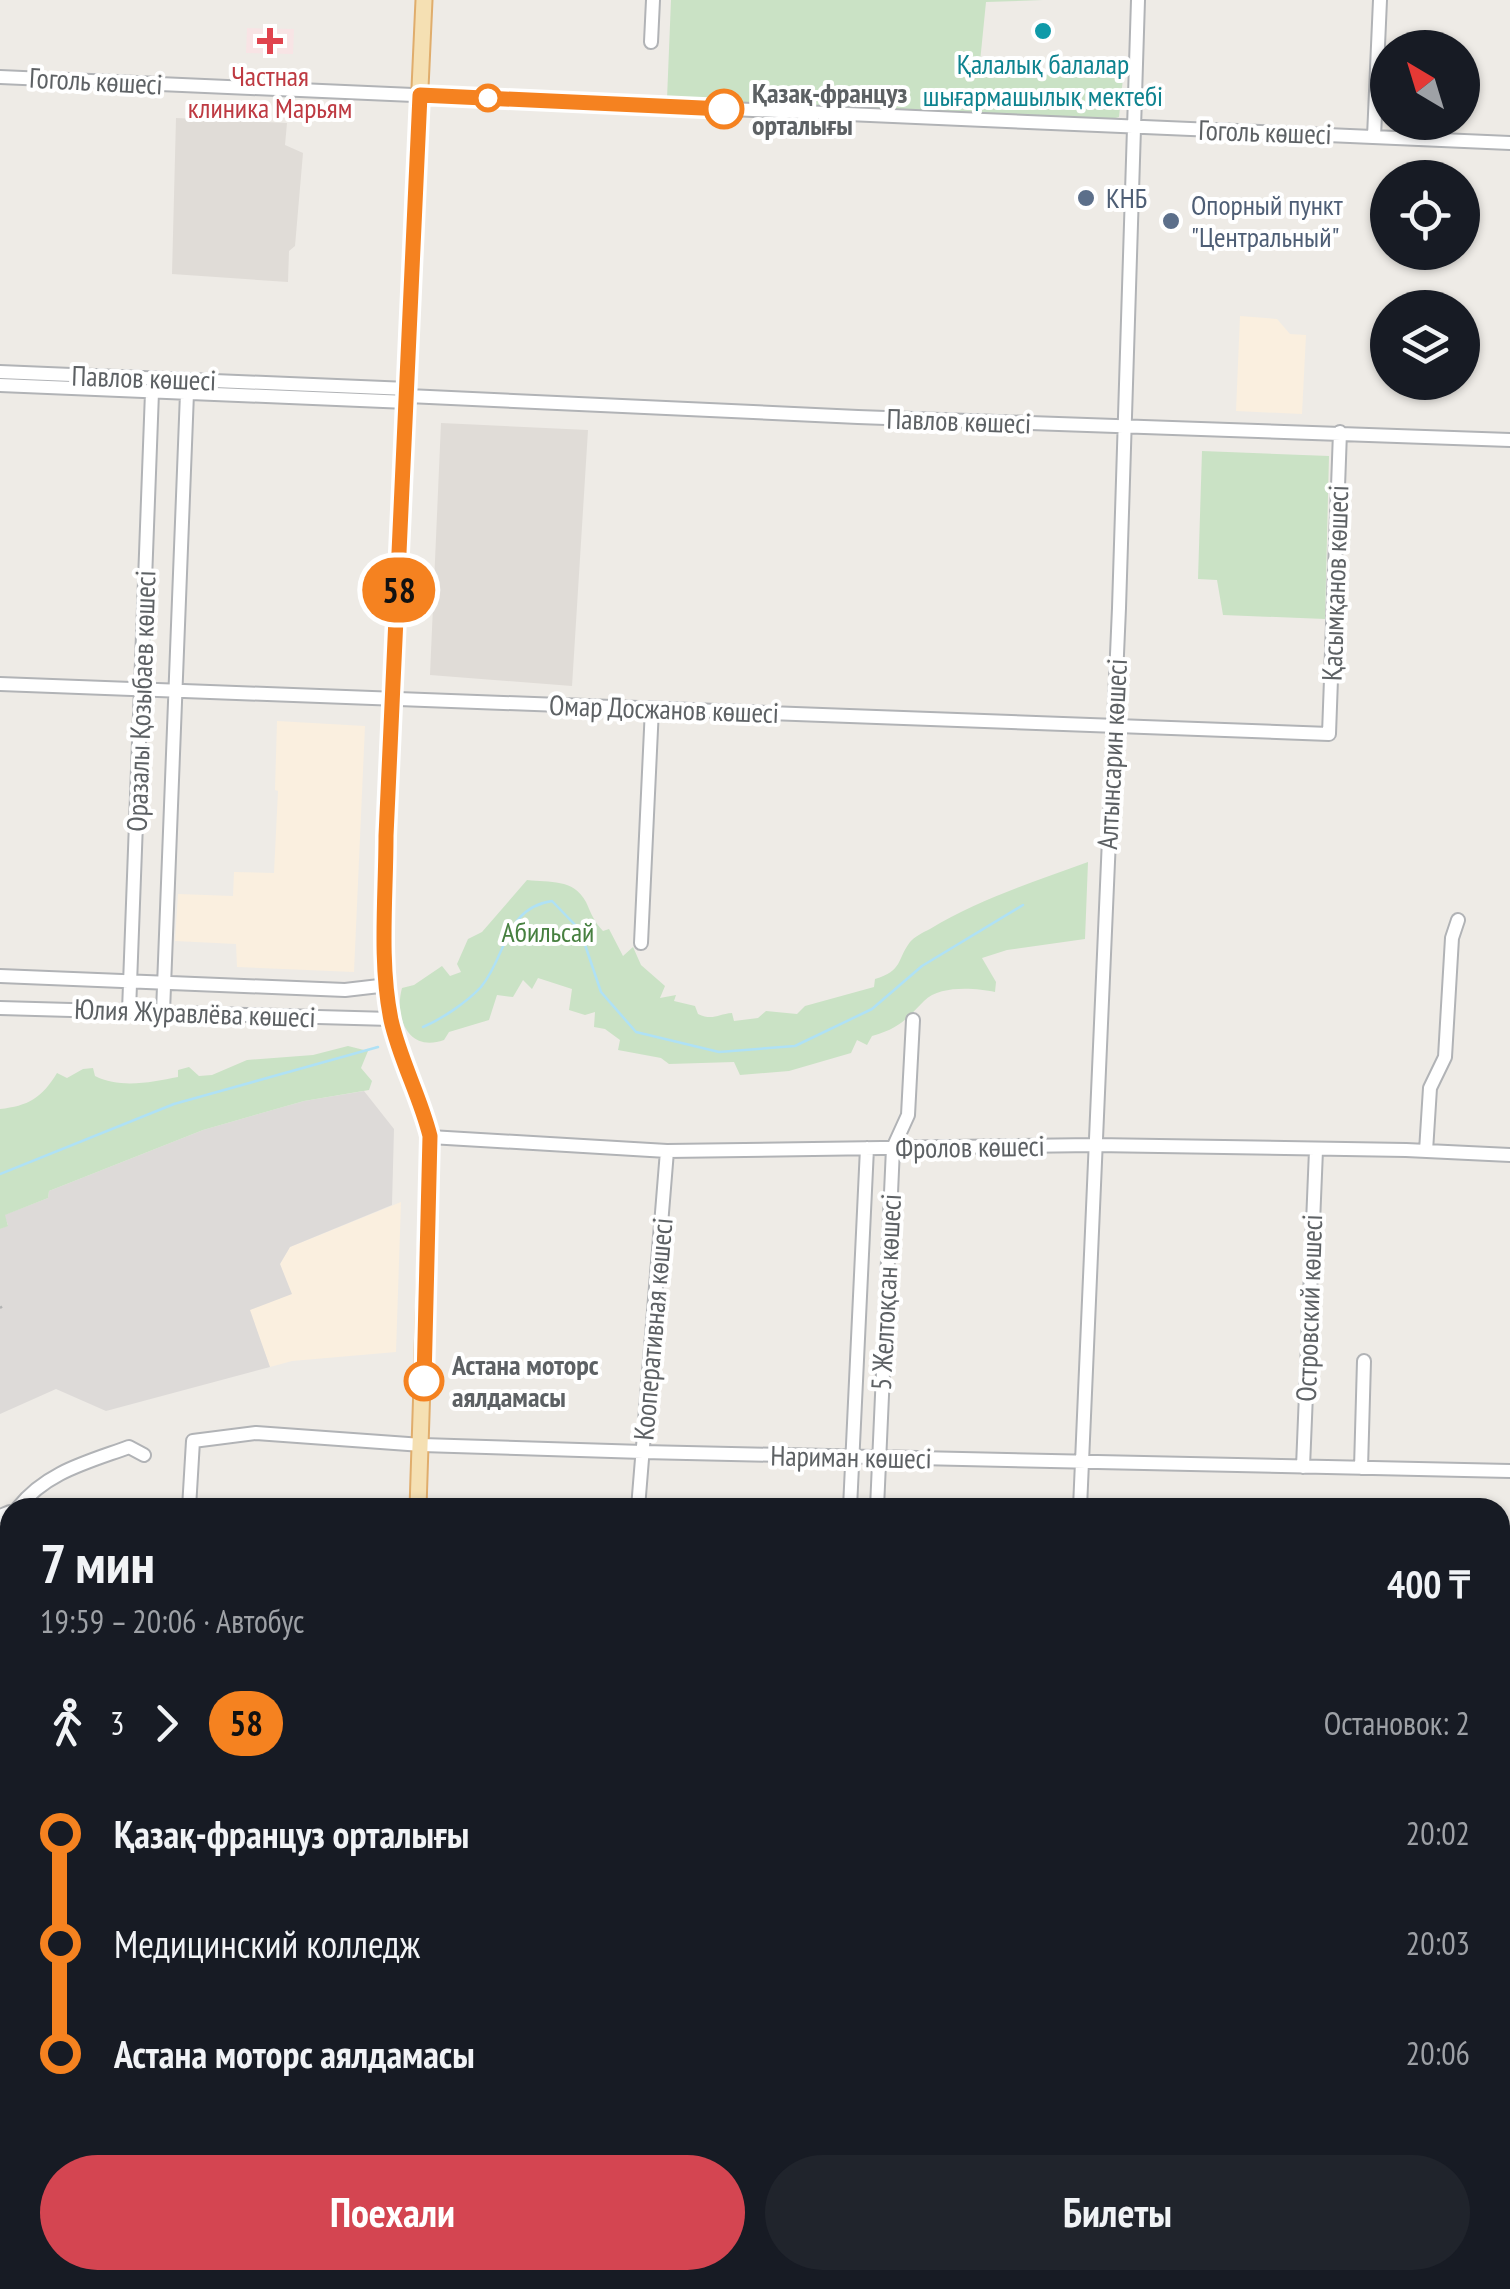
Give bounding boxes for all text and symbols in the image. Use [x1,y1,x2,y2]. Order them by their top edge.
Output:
marker: Қалалық балалар шығармашылық мектебі [1032,20,1054,42]
marker: Частная клиника Марьям [257,28,283,54]
north arrow [1370,30,1480,140]
map controls [1370,30,1480,400]
place label: Қалалық балалар шығармашылық мектебі [923,45,1163,114]
place label: Частная клиника Марьям [188,57,352,126]
street label: Гоголь көшесі [28,59,164,102]
place label: Қазақ-француз орталығы [752,74,907,143]
unlabelled marker [475,85,501,111]
marker: Қазақ-француз орталығы [705,90,743,128]
street label: Гоголь көшесі [1198,111,1332,152]
button: locate [1370,160,1480,270]
place label: КНБ [1106,179,1147,216]
place label: Опорный пункт "Центральный" [1191,186,1343,255]
marker: КНБ [1075,187,1097,209]
marker: Опорный пункт "Центральный" [1160,210,1182,232]
button: layers [1370,290,1480,400]
street label: Павлов көшесі [71,356,217,399]
street label: Павлов көшесі [886,399,1032,442]
street label: Қасымқанов көшесі [1313,484,1356,682]
line badge: 58 [354,558,444,622]
text: 58 [382,567,416,613]
street label: Оразалы Қозыбаев көшесі [117,570,164,832]
street label: Алтынсарин көшесі [1088,658,1135,850]
street label: Омар Досжанов көшесі [548,686,780,731]
park label: Абильсай [502,913,594,950]
street label: Юлия Журавлёва көшесі [74,990,316,1035]
street label: Фролов көшесі [895,1127,1045,1166]
street label: 5 Желтоқсан көшесі [862,1193,909,1391]
street label: Островский көшесі [1287,1214,1330,1402]
street label: Кооперативная көшесі [624,1216,681,1442]
place label: Астана моторс аялдамасы [451,1346,599,1415]
marker: Астана моторс аялдамасы [405,1362,443,1400]
street label: Нариман көшесі [770,1437,932,1476]
text: 7 мин [40,1527,155,1598]
text: 400 ₸ [1387,1559,1470,1608]
text: 19:59 – 20:06 · Автобус [40,1600,304,1642]
icon: walk [40,1696,95,1751]
icon: forward [139,1696,194,1751]
text: 58 [229,1700,263,1746]
text: 3 [110,1702,124,1744]
text: Остановок: 2 [1324,1702,1470,1744]
text: Қазақ-француз орталығы [114,1809,469,1858]
text: 20:02 [1406,1812,1470,1854]
text: Медицинский колледж [114,1919,420,1968]
text: 20:03 [1406,1922,1470,1964]
text: Астана моторс аялдамасы [114,2029,475,2078]
text: 20:06 [1406,2032,1470,2074]
button: Поехали [40,2155,745,2270]
button: Билеты [765,2155,1470,2270]

